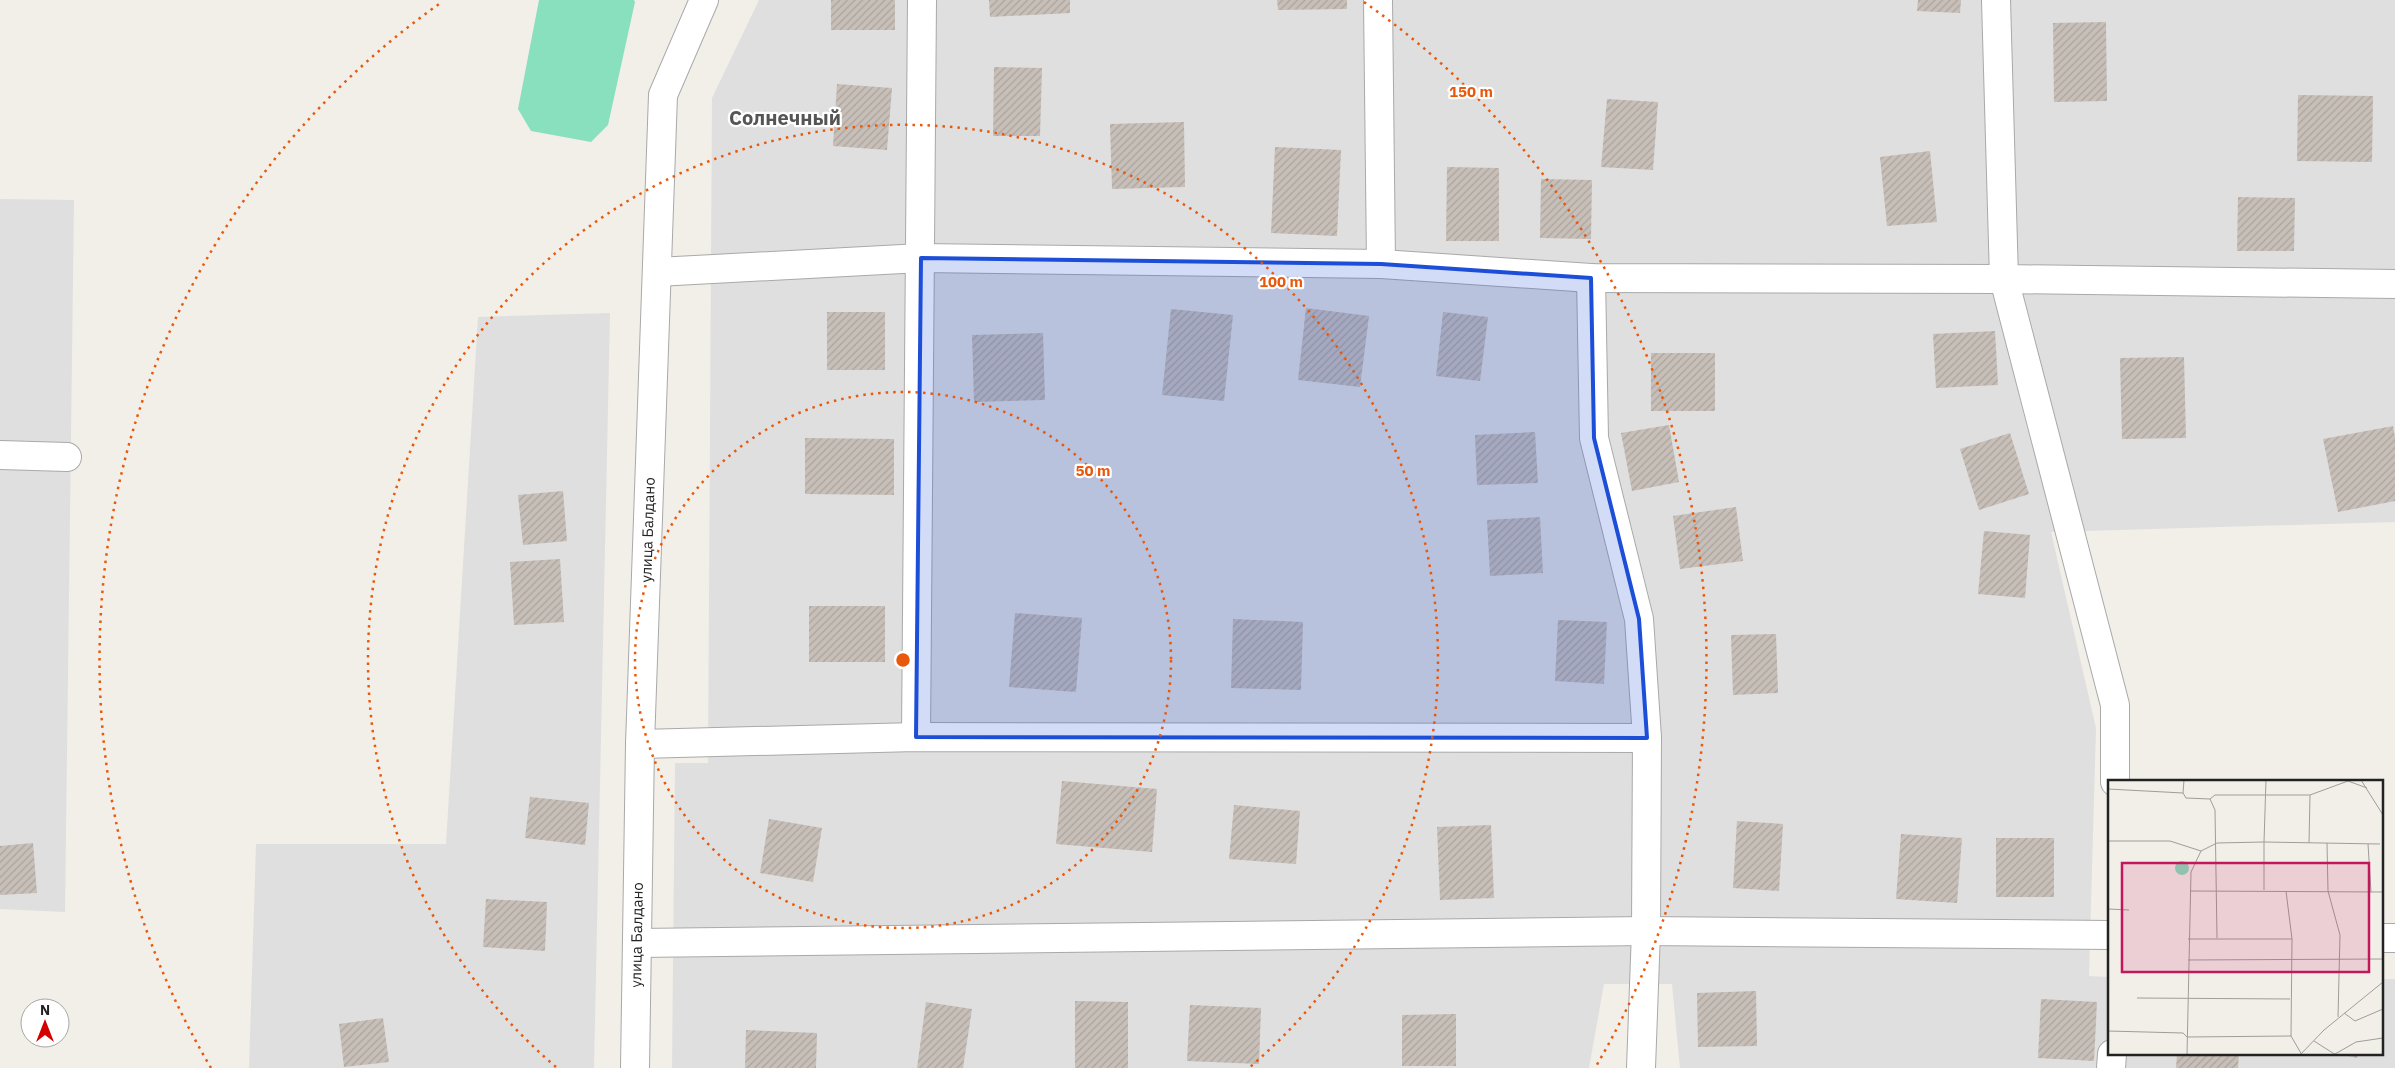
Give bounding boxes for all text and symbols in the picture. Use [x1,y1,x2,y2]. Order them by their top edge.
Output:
text: 150 m [1449,82,1493,101]
district label: Солнечный [729,104,841,131]
text: 100 m [1259,272,1303,291]
text: 50 m [1076,461,1110,480]
street label: улица Балдано [636,477,659,583]
centre of rings [894,651,912,669]
inset map [2108,780,2382,1056]
street label: улица Балдано [626,882,647,988]
north arrow [20,998,70,1048]
text: N [40,1001,50,1019]

